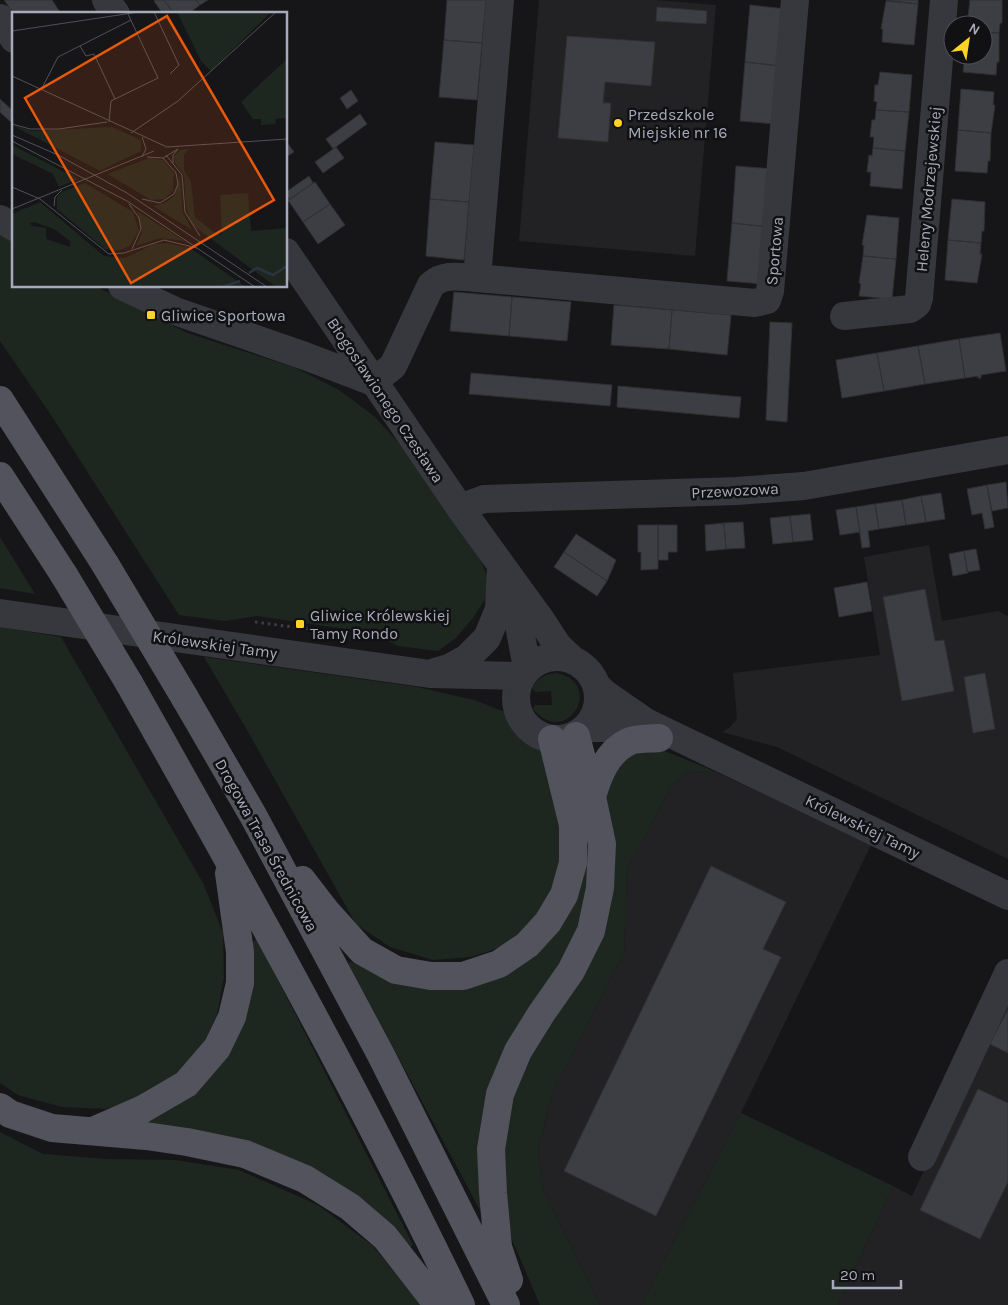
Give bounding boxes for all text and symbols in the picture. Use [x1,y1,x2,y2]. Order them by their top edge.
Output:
inset map [12,12,288,288]
north arrow [943,15,993,65]
text: N [966,19,983,39]
place label: Przedszkole Miejskie nr 16 [628,105,727,142]
street label: Heleny Modrzejewskiej [912,105,945,273]
marker: Przedszkole Miejskie nr 16 [612,117,624,129]
street label: Sportowa [762,216,787,286]
place label: Gliwice Sportowa [161,306,286,325]
marker: Gliwice Sportowa [145,309,157,321]
street label: Błogosławionego Czesława [323,314,448,486]
street label: Przewozowa [691,479,779,502]
place label: Gliwice Królewskiej Tamy Rondo [310,606,450,643]
marker: Gliwice Królewskiej Tamy Rondo [294,618,306,630]
street label: Królewskiej Tamy [151,626,279,663]
street label: Drogowa Trasa Średnicowa [211,756,322,935]
street label: Królewskiej Tamy [802,790,924,863]
scale bar [833,1258,900,1290]
text: 20 m [840,1266,875,1284]

